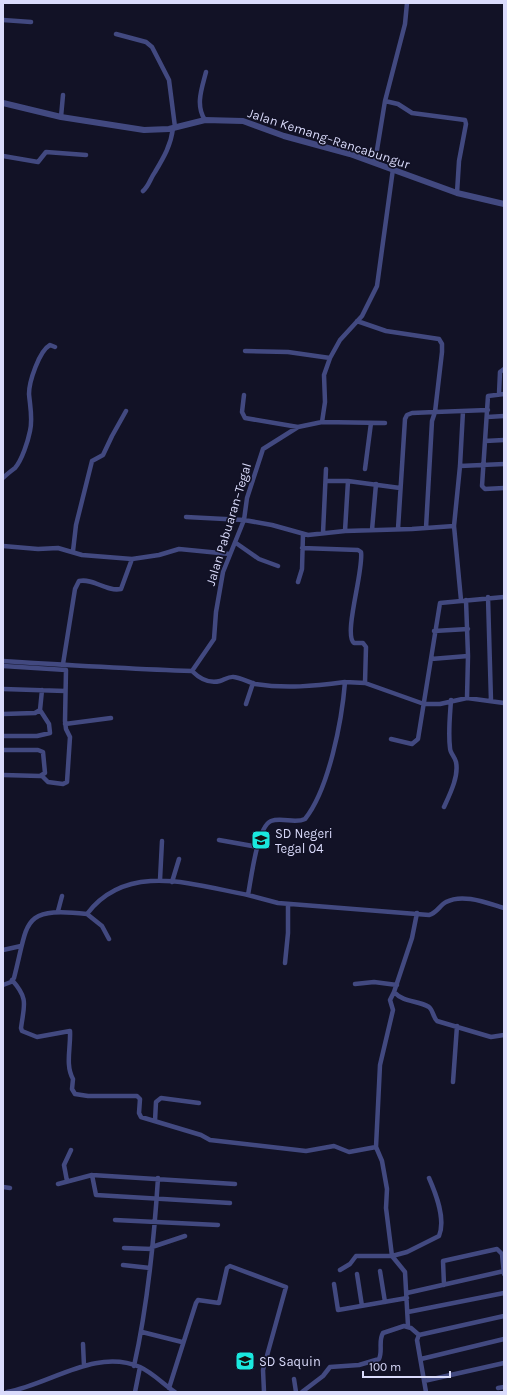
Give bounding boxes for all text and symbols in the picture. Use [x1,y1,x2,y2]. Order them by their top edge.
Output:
street label: Jalan Kemang–Rancabungur [246,105,412,172]
street label: Jalan Pabuaran–Tegal [203,461,254,587]
place label: SD Negeri Tegal 04 [275,826,333,856]
school or university icon: SD Negeri Tegal 04 [250,829,272,851]
school or university icon: SD Saquin [234,1350,256,1372]
scale bar [363,1353,450,1379]
place label: SD Saquin [259,1354,321,1370]
text: 100 m [369,1360,401,1374]

